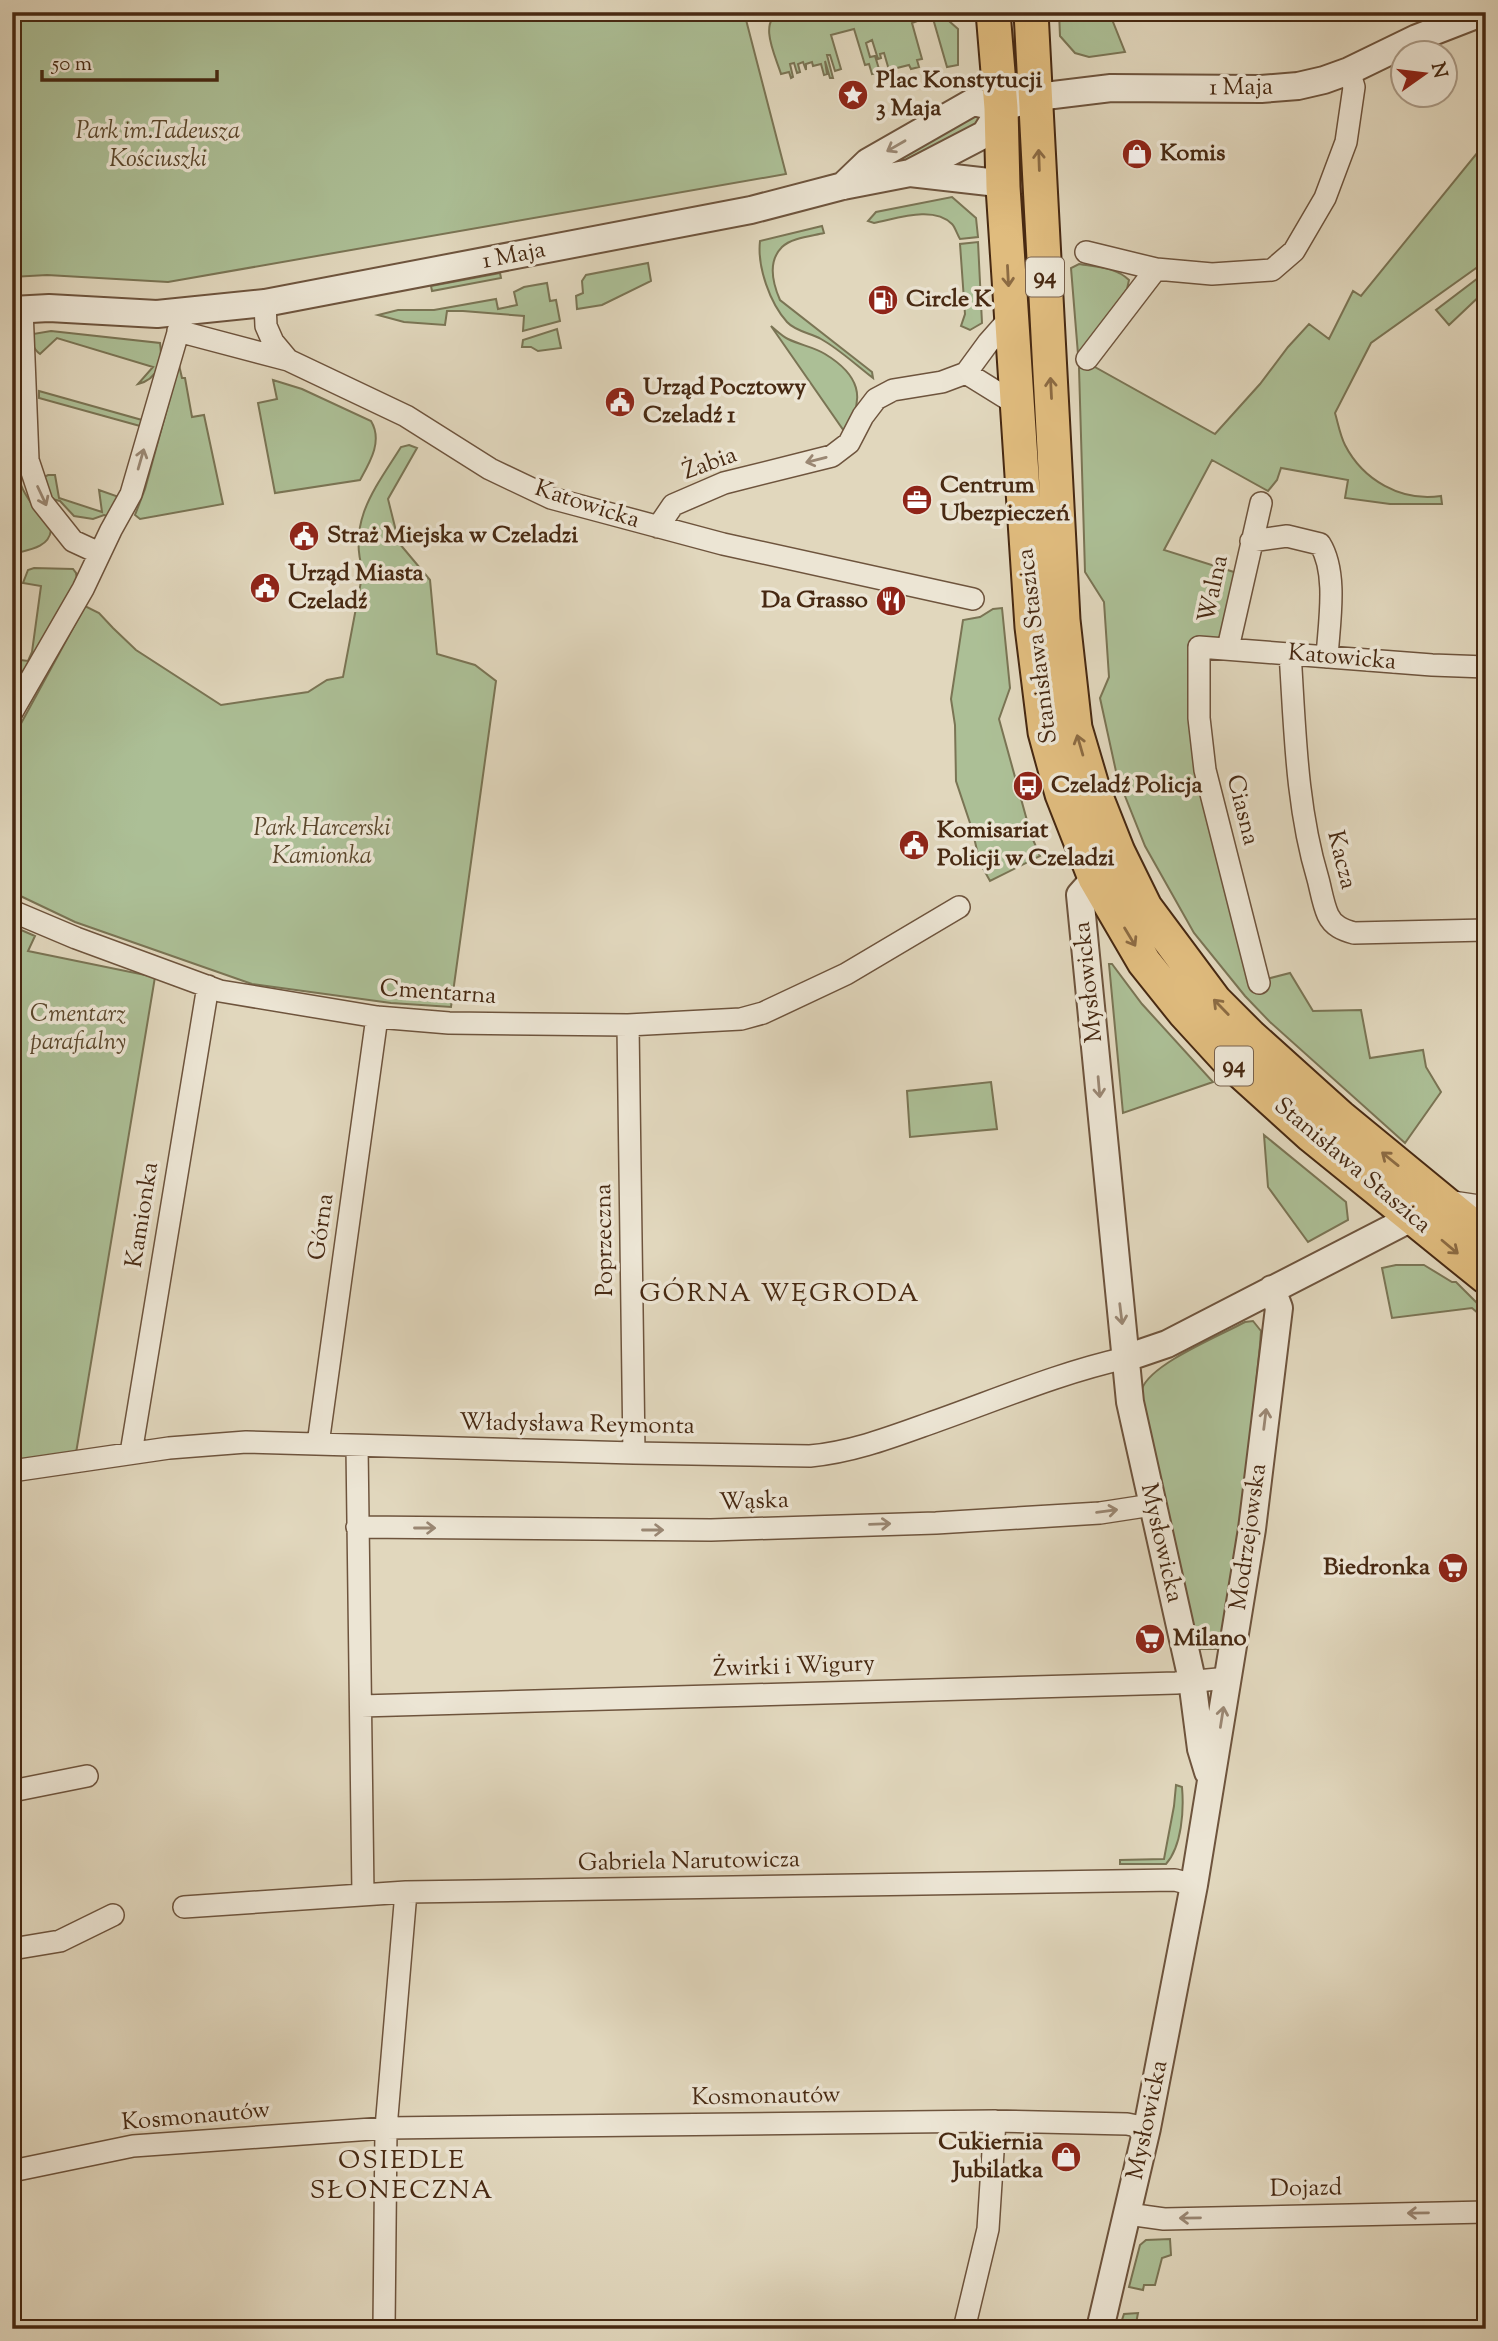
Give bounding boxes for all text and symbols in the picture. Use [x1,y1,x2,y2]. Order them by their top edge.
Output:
scale bar [42,38,217,82]
north arrow [1390,38,1460,108]
text: 50 m [51,50,92,80]
text: N [1423,60,1453,81]
place label: Plac Konstytucji 3 Maja [876,64,1043,126]
street label: 1 Maja [1209,70,1273,106]
place icon: Plac Konstytucji 3 Maja [836,78,870,112]
park label: Park im.Tadeusza Kościuszki [76,115,240,177]
shop icon: Komis [1120,137,1154,171]
place label: Komis [1160,137,1226,171]
one-way arrow [887,139,907,153]
one-way arrow [1033,149,1046,172]
street label: 1 Maja [479,233,549,279]
road number: 94 [1026,258,1064,296]
one-way arrow [1002,264,1015,287]
fuel station icon: Circle K [866,283,900,317]
place label: Circle K [906,283,992,317]
place label: Urząd Pocztowy Czeladź 1 [643,371,806,433]
one-way arrow [1044,376,1057,399]
public building icon: Urząd Pocztowy Czeladź 1 [603,385,637,419]
street label: Żabia [678,439,742,489]
one-way arrow [135,448,148,470]
one-way arrow [805,454,828,467]
place label: Centrum Ubezpieczeń [940,469,1071,531]
street label: Katowicka [530,472,644,538]
office icon: Centrum Ubezpieczeń [900,483,934,517]
one-way arrow [35,485,49,506]
public building icon: Straż Miejska w Czeladzi [287,519,321,553]
place label: Straż Miejska w Czeladzi [327,519,578,553]
street label: Stanisława Staszica [1009,547,1067,745]
street label: Walna [1190,552,1238,626]
place label: Urząd Miasta Czeladź [288,557,425,619]
public building icon: Urząd Miasta Czeladź [248,571,282,605]
place label: Da Grasso [761,584,868,618]
restaurant icon: Da Grasso [874,584,908,618]
street label: Katowicka [1287,636,1397,680]
one-way arrow [1073,734,1086,757]
bus stop icon: Czeladź Policja [1011,769,1045,803]
place label: Czeladź Policja [1051,769,1204,803]
street label: Ciasna [1217,771,1267,849]
park label: Park Harcerski Kamionka [254,812,390,874]
place label: Komisariat Policji w Czeladzi [937,814,1114,876]
street label: Kacza [1317,827,1365,893]
public building icon: Komisariat Policji w Czeladzi [897,828,931,862]
street label: Mysłowicka [1066,920,1112,1044]
one-way arrow [1123,926,1137,946]
street label: Cmentarna [378,972,498,1014]
park label: Cmentarz parafialny [30,998,126,1060]
one-way arrow [1213,999,1230,1016]
road number: 94 [1215,1046,1253,1086]
one-way arrow [1093,1075,1106,1098]
street label: Stanisława Staszica [1266,1090,1438,1242]
one-way arrow [1382,1151,1400,1167]
street label: Kamionka [118,1160,168,1270]
street label: Poprzeczna [587,1183,623,1297]
street label: Górna [301,1191,343,1263]
one-way arrow [1440,1240,1458,1255]
district label: GÓRNA WĘGRODA [639,1276,921,1313]
one-way arrow [1114,1302,1127,1324]
street label: Władysława Reymonta [459,1406,695,1444]
one-way arrow [1259,1408,1272,1431]
street label: Modrzejowska [1222,1461,1276,1613]
street label: Mysłowicka [1131,1480,1191,1606]
street label: Wąska [718,1484,790,1520]
one-way arrow [1096,1505,1118,1518]
one-way arrow [869,1518,892,1531]
one-way arrow [414,1521,437,1535]
one-way arrow [641,1523,664,1536]
place label: Biedronka [1323,1551,1431,1585]
supermarket icon: Biedronka [1436,1551,1470,1585]
supermarket icon: Milano [1133,1622,1167,1656]
place label: Milano [1173,1622,1247,1656]
street label: Żwirki i Wigury [712,1647,876,1687]
one-way arrow [1216,1706,1229,1728]
street label: Gabriela Narutowicza [578,1843,800,1881]
street label: Mysłowicka [1119,2057,1177,2183]
street label: Kosmonautów [691,2079,841,2115]
street label: Kosmonautów [120,2094,272,2140]
place label: Cukiernia Jubilatka [938,2126,1044,2188]
shop icon: Cukiernia Jubilatka [1049,2140,1083,2174]
district label: OSIEDLE SŁONECZNA [310,2143,494,2210]
street label: Dojazd [1270,2171,1343,2207]
one-way arrow [1406,2207,1429,2220]
one-way arrow [1179,2212,1202,2225]

